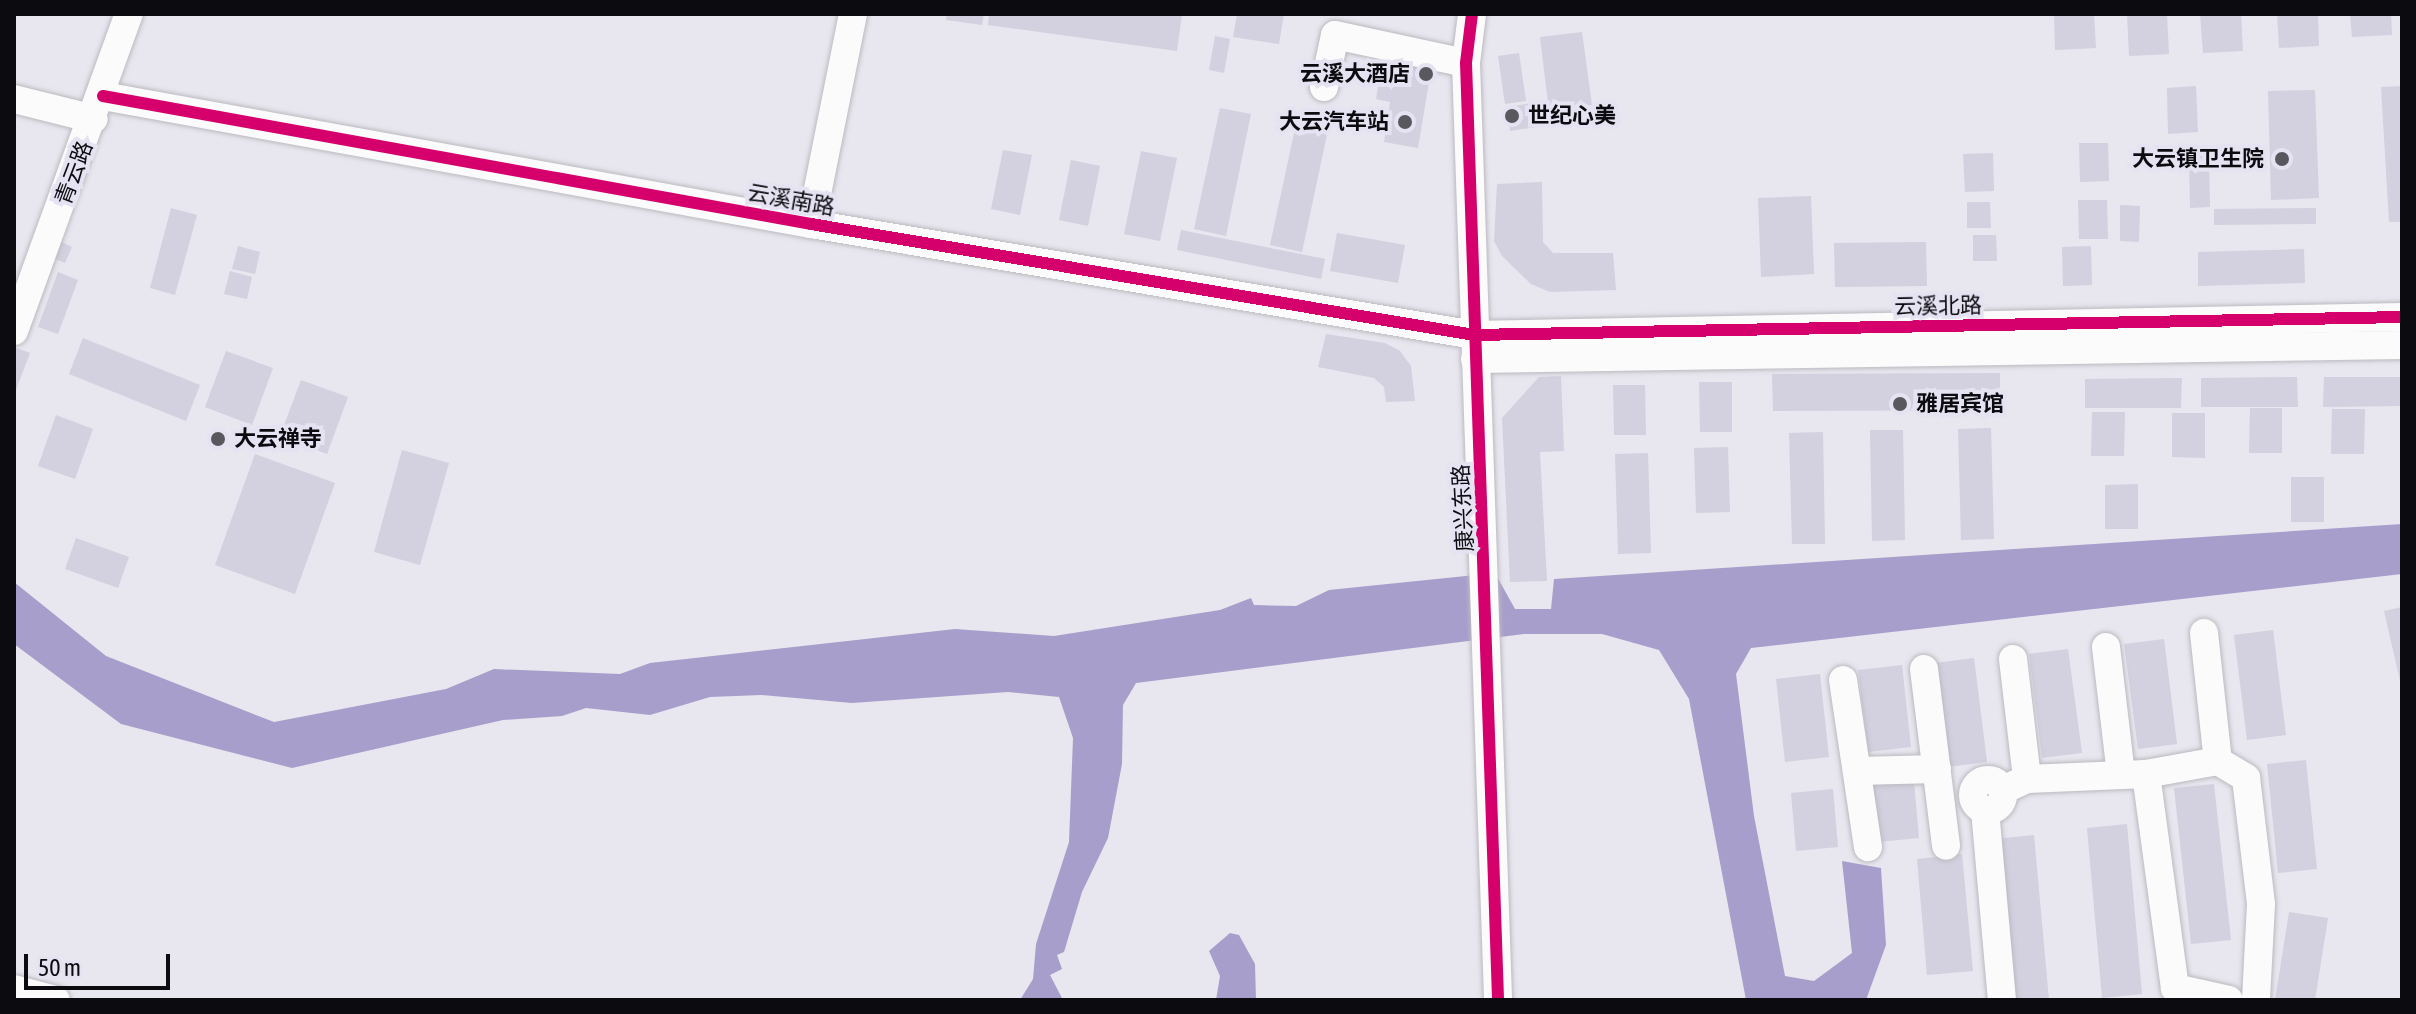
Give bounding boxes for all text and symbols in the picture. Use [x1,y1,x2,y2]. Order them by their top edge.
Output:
place label: 云溪大酒店 [1300,61,1410,87]
marker: 云溪大酒店 [1417,65,1435,83]
place label: 世纪心美 [1528,103,1616,129]
marker: 世纪心美 [1503,107,1521,125]
place label: 大云汽车站 [1279,109,1389,135]
marker: 大云汽车站 [1396,113,1414,131]
street label: 青云路 [50,137,98,209]
place label: 大云镇卫生院 [2132,146,2264,172]
marker: 大云镇卫生院 [2271,148,2293,170]
street label: 云溪南路 [745,179,837,221]
street label: 云溪北路 [1894,292,1982,320]
place label: 雅居宾馆 [1916,391,2004,417]
marker: 雅居宾馆 [1891,395,1909,413]
place label: 大云禅寺 [234,426,322,452]
marker: 大云禅寺 [209,430,227,448]
street label: 康兴东路 [1448,463,1478,553]
scale bar [28,938,174,988]
text: 50 m [38,954,81,981]

